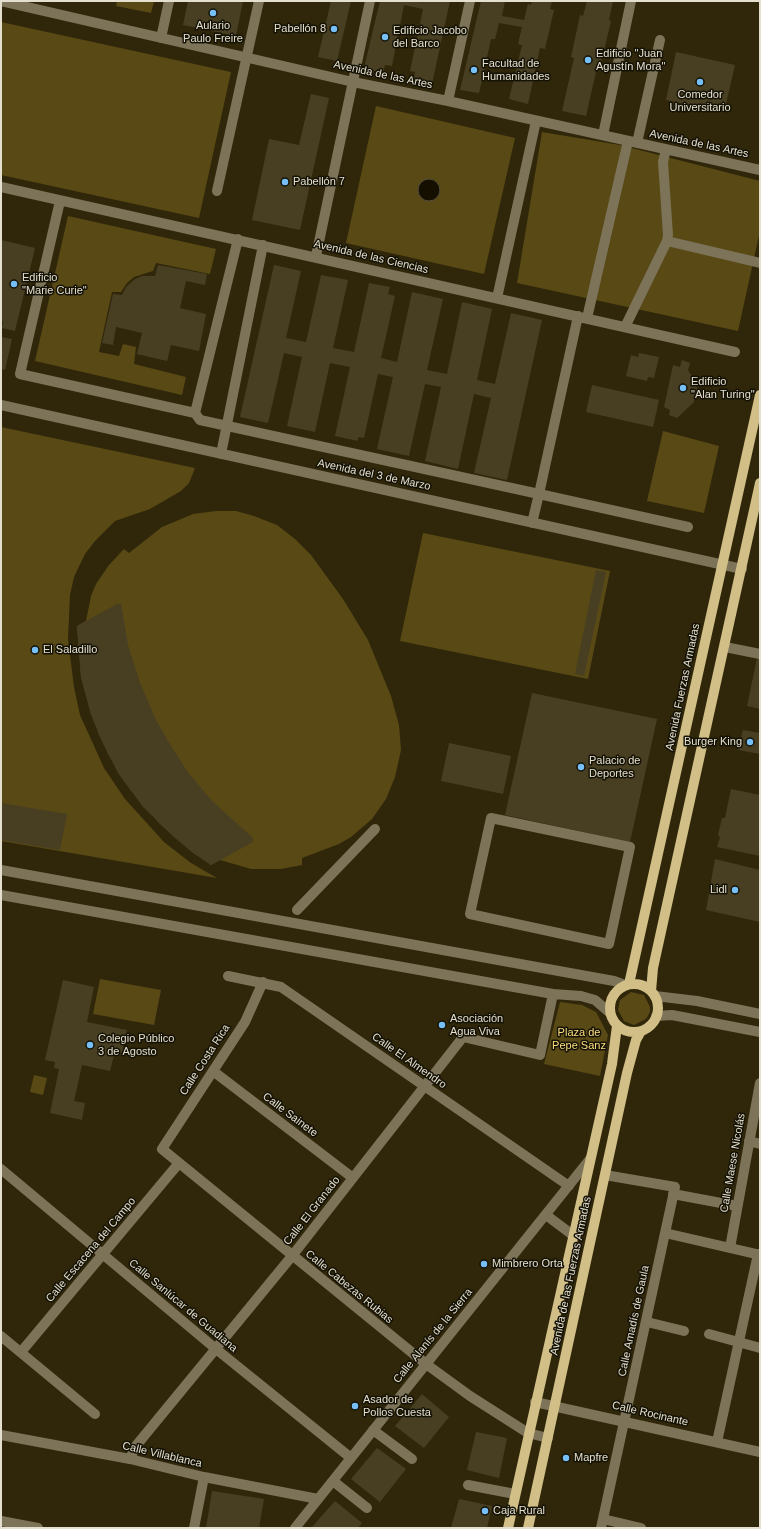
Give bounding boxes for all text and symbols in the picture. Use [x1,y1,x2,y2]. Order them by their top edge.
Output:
marker: Aulario Paulo Freire [208,8,218,18]
place label: Aulario Paulo Freire [183,19,243,45]
place label: Pabellón 8 [274,22,326,36]
marker: Pabellón 8 [329,24,339,34]
place label: Edificio Jacobo del Barco [393,24,467,50]
marker: Edificio Jacobo del Barco [380,32,390,42]
place label: Edificio "Juan Agustín Mora" [596,47,665,73]
marker: Edificio "Juan Agustín Mora" [583,55,593,65]
place label: Facultad de Humanidades [482,57,550,83]
street label: Avenida de las Artes [332,58,434,92]
marker: Facultad de Humanidades [469,65,479,75]
marker: Comedor Universitario [695,77,705,87]
place label: Comedor Universitario [669,88,731,114]
street label: Avenida de las Artes [648,127,750,161]
place label: Pabellón 7 [293,175,345,189]
marker: Pabellón 7 [280,177,290,187]
street label: Avenida de las Ciencias [312,237,430,277]
place label: Edificio "Marie Curie" [22,271,87,297]
marker: Edificio "Marie Curie" [9,279,19,289]
place label: Edificio "Alan Turing" [691,375,755,401]
marker: Edificio "Alan Turing" [678,383,688,393]
street label: Avenida del 3 de Marzo [316,457,432,493]
street label: Avenida Fuerzas Armadas [663,622,703,752]
place label: El Saladillo [43,643,97,657]
marker: El Saladillo [30,645,40,655]
place label: Burger King [684,735,742,749]
marker: Burger King [745,737,755,747]
place label: Palacio de Deportes [589,754,640,780]
marker: Palacio de Deportes [576,762,586,772]
place label: Lidl [710,883,727,897]
marker: Lidl [730,885,740,895]
place label: Asociación Agua Viva [450,1012,503,1038]
marker: Asociación Agua Viva [437,1020,447,1030]
street label: Calle Costa Rica [177,1022,233,1098]
park label: Plaza de Pepe Sanz [552,1026,606,1052]
street label: Calle El Almendro [369,1030,449,1092]
place label: Colegio Público 3 de Agosto [98,1032,174,1058]
marker: Colegio Público 3 de Agosto [85,1040,95,1050]
street label: Calle Sainete [260,1090,320,1140]
street label: Calle Maese Nicolás [718,1112,748,1214]
street label: Calle El Granado [281,1174,343,1248]
street label: Calle Escacena del Campo [43,1195,139,1305]
street label: Avenida de las Fuerzas Armadas [548,1195,594,1357]
street label: Calle Cabezas Rubias [303,1248,395,1326]
street label: Calle Sanlúcar de Guadiana [126,1257,240,1355]
place label: Mimbrero Orta [492,1257,563,1271]
marker: Mimbrero Orta [479,1259,489,1269]
street label: Calle Amadís de Gaula [616,1264,652,1378]
street label: Calle Alanís de la Sierra [391,1286,475,1386]
place label: Asador de Pollos Cuesta [363,1393,431,1419]
street label: Calle Rocinante [611,1399,689,1429]
marker: Asador de Pollos Cuesta [350,1401,360,1411]
street label: Calle Villablanca [121,1439,203,1471]
place label: Mapfre [574,1451,608,1465]
marker: Mapfre [561,1453,571,1463]
place label: Caja Rural [493,1504,545,1518]
marker: Caja Rural [480,1506,490,1516]

